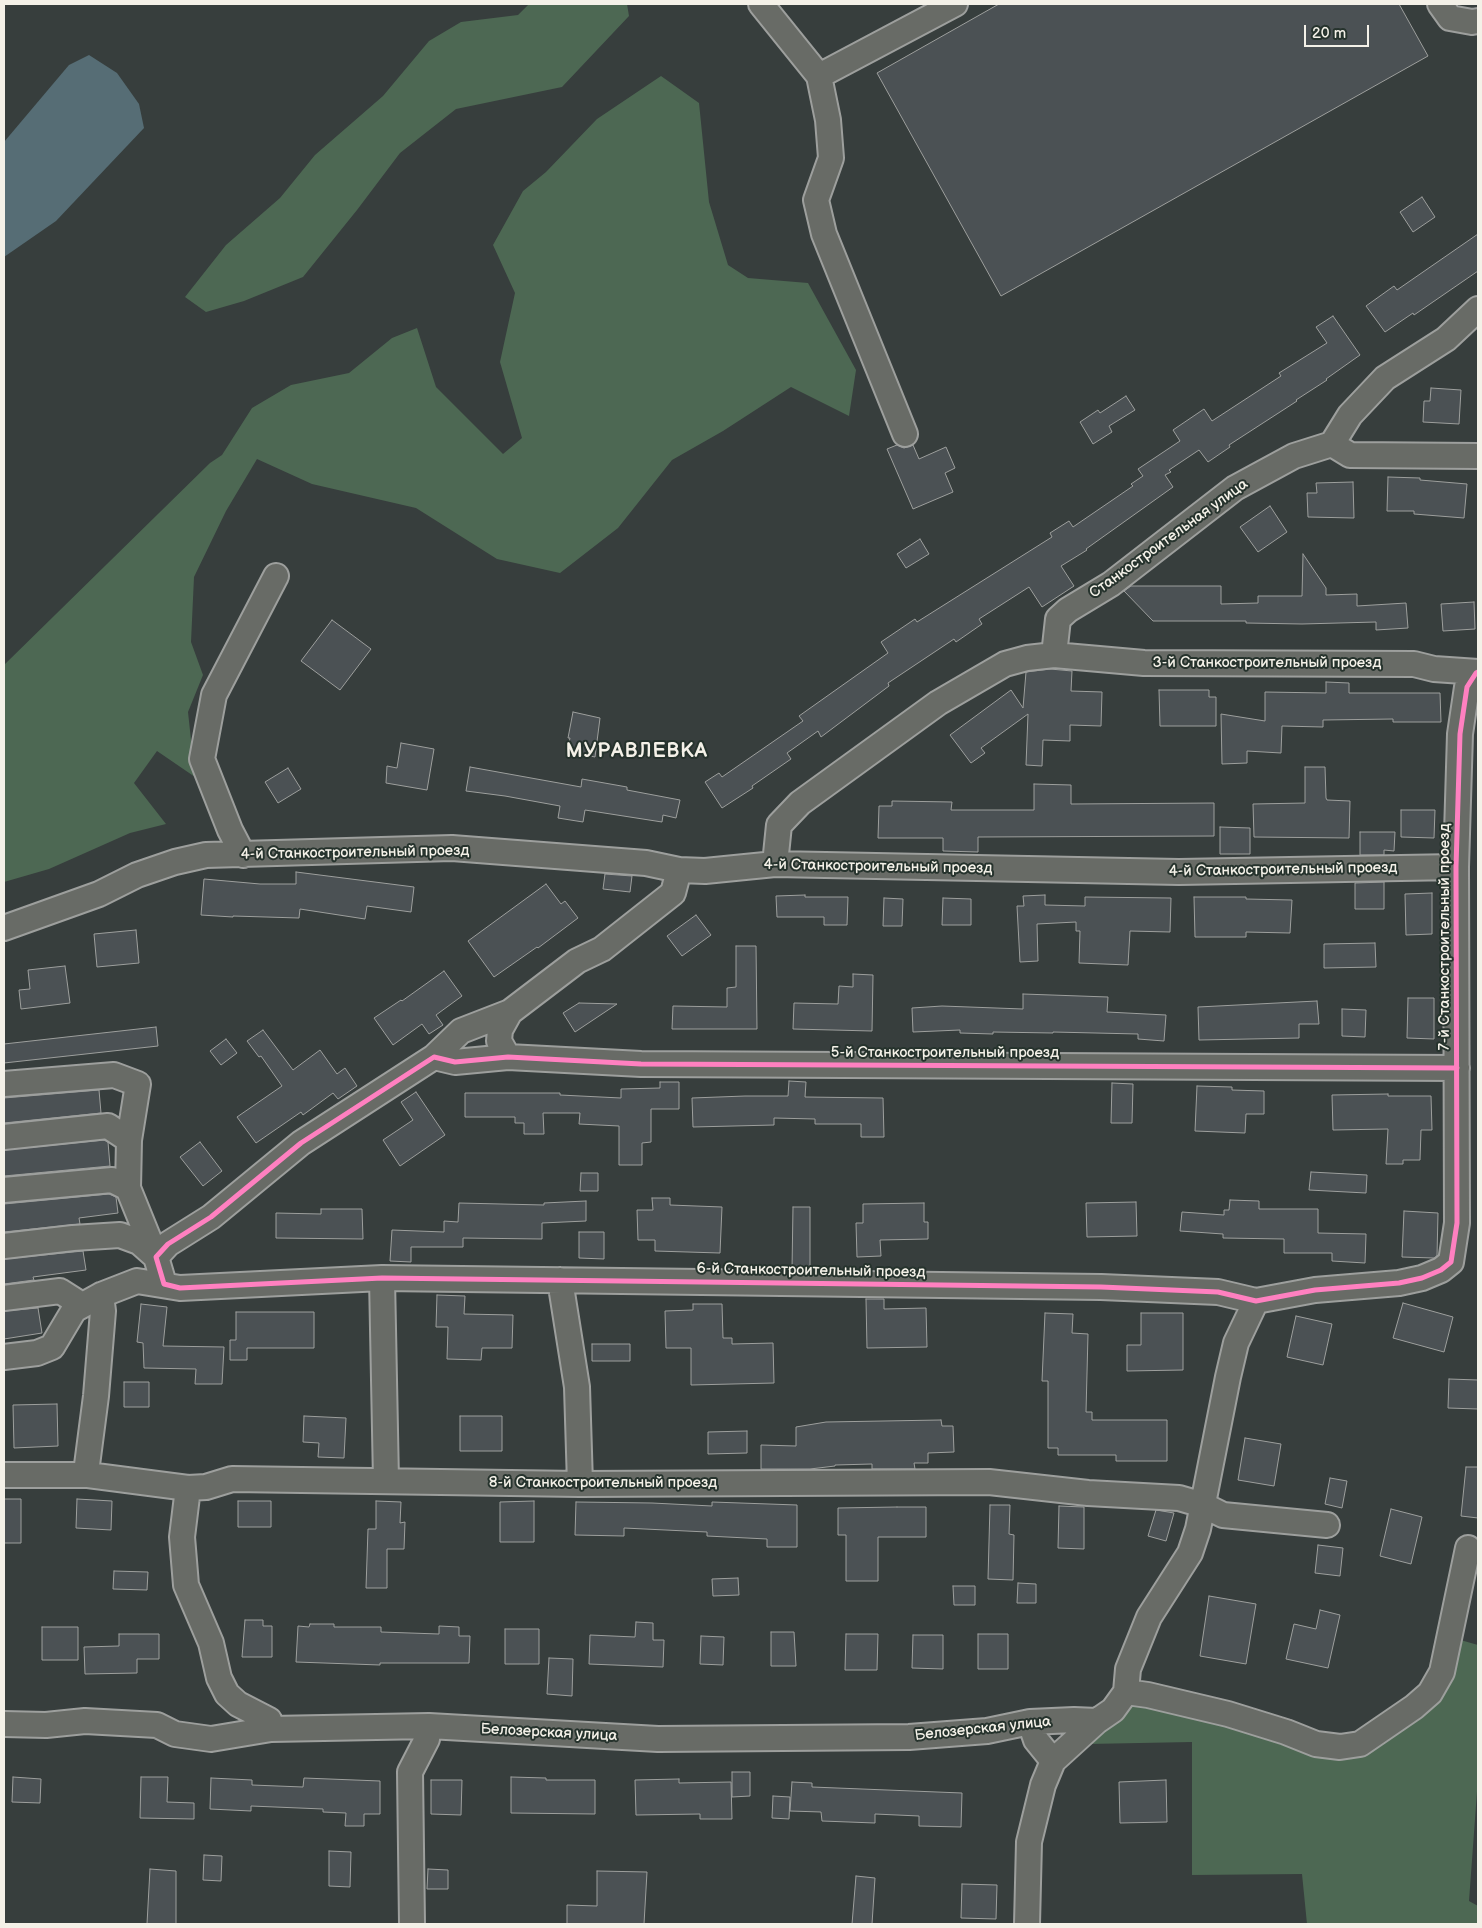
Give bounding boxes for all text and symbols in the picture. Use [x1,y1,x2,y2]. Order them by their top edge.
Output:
scale bar [1307,15,1372,47]
text: 20 m [1312,24,1346,43]
street label: Станкостроительная улица [1086,476,1252,602]
street label: 3-й Станкостроительный проезд [1153,654,1381,672]
district label: МУРАВЛЕВКА [565,740,709,764]
street label: 7-й Станкостроительный проезд [1436,823,1454,1051]
street label: 4-й Станкостроительный проезд [240,842,470,864]
street label: 4-й Станкостроительный проезд [763,856,993,878]
street label: 4-й Станкостроительный проезд [1168,859,1398,881]
street label: 5-й Станкостроительный проезд [831,1044,1059,1062]
street label: 6-й Станкостроительный проезд [696,1260,926,1282]
street label: 8-й Станкостроительный проезд [489,1474,717,1492]
street label: Белозерская улица [914,1713,1052,1745]
street label: Белозерская улица [480,1720,618,1746]

